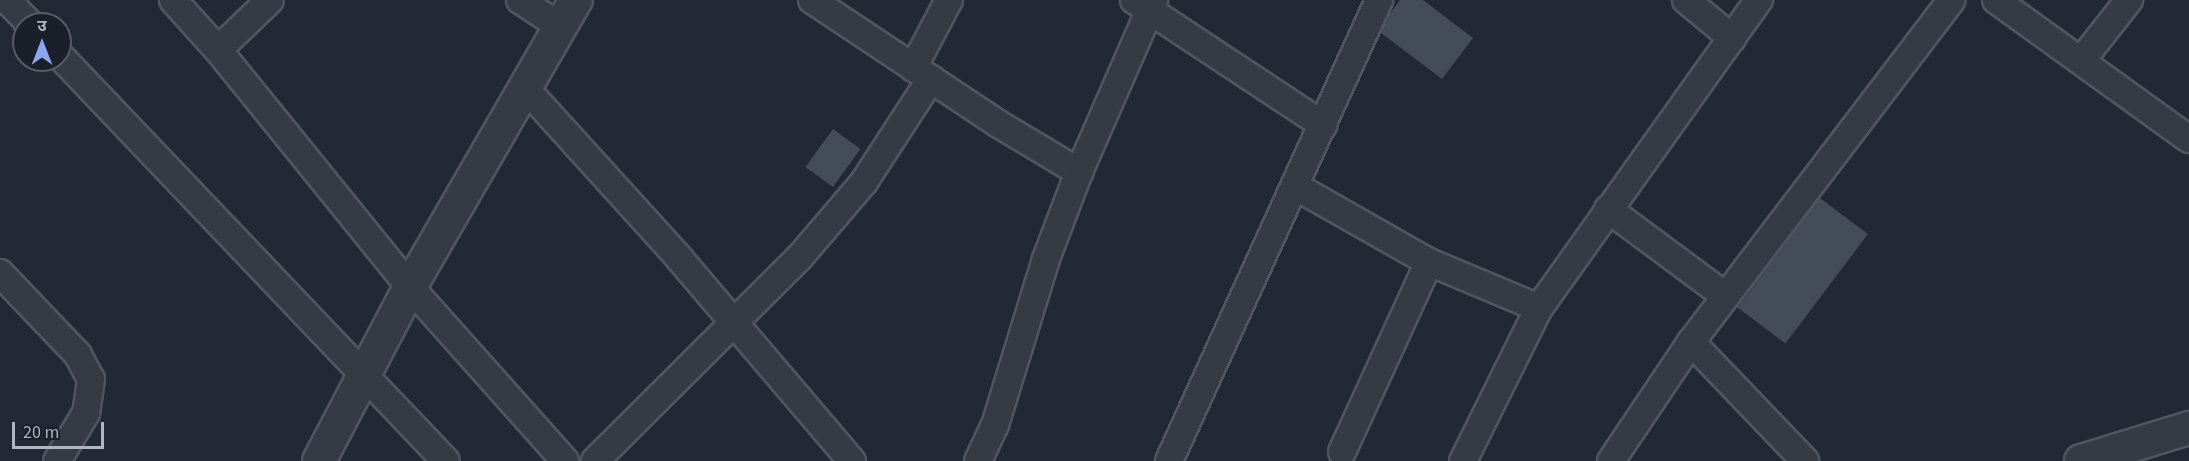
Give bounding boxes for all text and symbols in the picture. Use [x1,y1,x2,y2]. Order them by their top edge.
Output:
north arrow [12,12,72,72]
text: उ [37,15,47,37]
scale bar [15,410,106,448]
text: 20 m [23,420,59,445]

